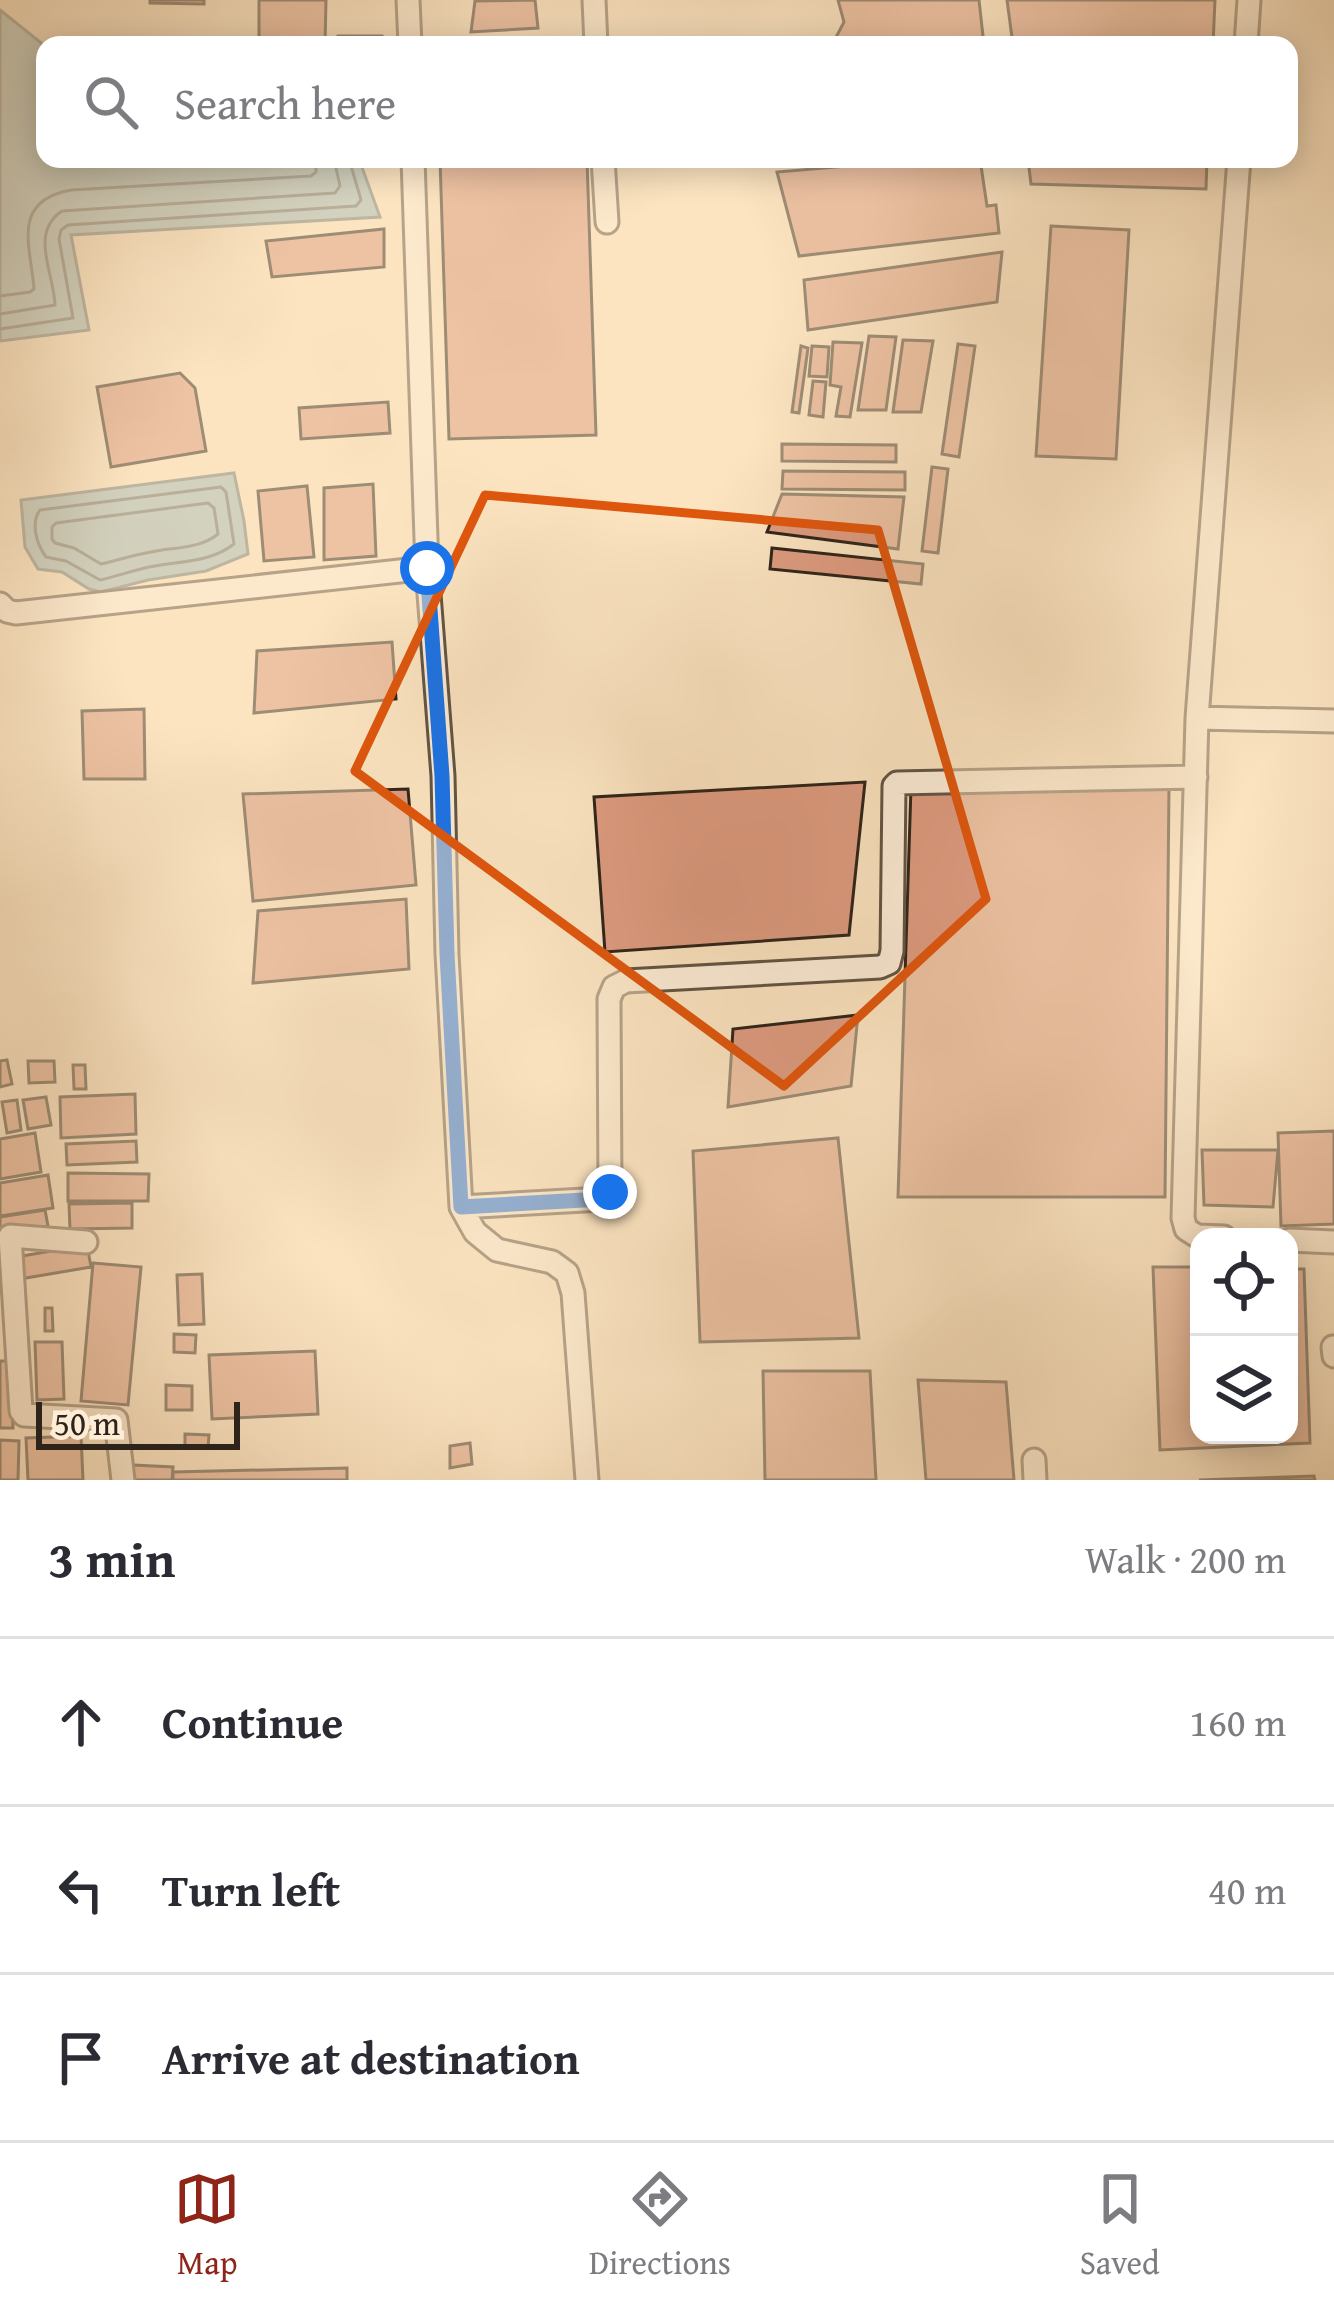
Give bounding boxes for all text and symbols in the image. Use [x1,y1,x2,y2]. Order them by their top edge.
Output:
search box [36,36,1298,168]
icon: search [78,69,144,135]
text: Search here [174,70,396,135]
route start [400,541,454,595]
route end [583,1165,637,1219]
map controls [1190,1228,1298,1444]
button: locate [1190,1228,1298,1336]
button: layers [1190,1336,1298,1444]
scale bar [36,1396,240,1449]
text: 50 m [54,1399,120,1447]
text: 3 min [48,1521,175,1596]
text: Walk · 200 m [1085,1530,1286,1587]
icon: ahead [48,1689,114,1755]
text: Continue [162,1689,343,1754]
text: 160 m [1189,1693,1286,1750]
icon: left [48,1857,114,1923]
text: Turn left [162,1857,340,1922]
text: 40 m [1208,1861,1286,1918]
icon: arrive [48,2025,114,2091]
text: Arrive at destination [162,2025,580,2090]
tab: Map [174,2166,240,2286]
tab: Directions [589,2166,731,2286]
tab: Saved [1080,2166,1160,2286]

